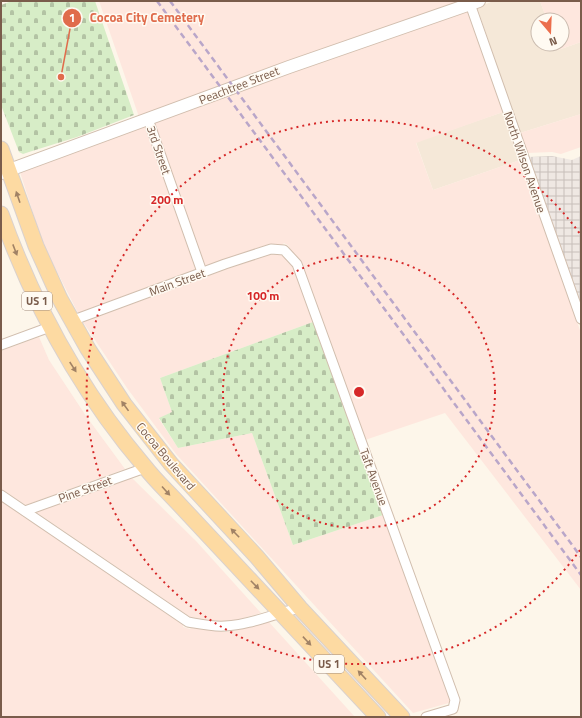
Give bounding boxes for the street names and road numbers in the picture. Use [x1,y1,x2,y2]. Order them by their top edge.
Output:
street label: Peachtree Street [196,61,283,109]
street label: North Wilson Avenue [499,109,551,215]
street label: 3rd Street [142,123,176,178]
street label: Main Street [146,263,209,301]
road number: US 1 [22,292,52,310]
street label: Cocoa Boulevard [132,418,200,494]
street label: Taft Avenue [355,446,393,508]
street label: Pine Street [56,470,115,507]
road number: US 1 [314,655,344,673]

